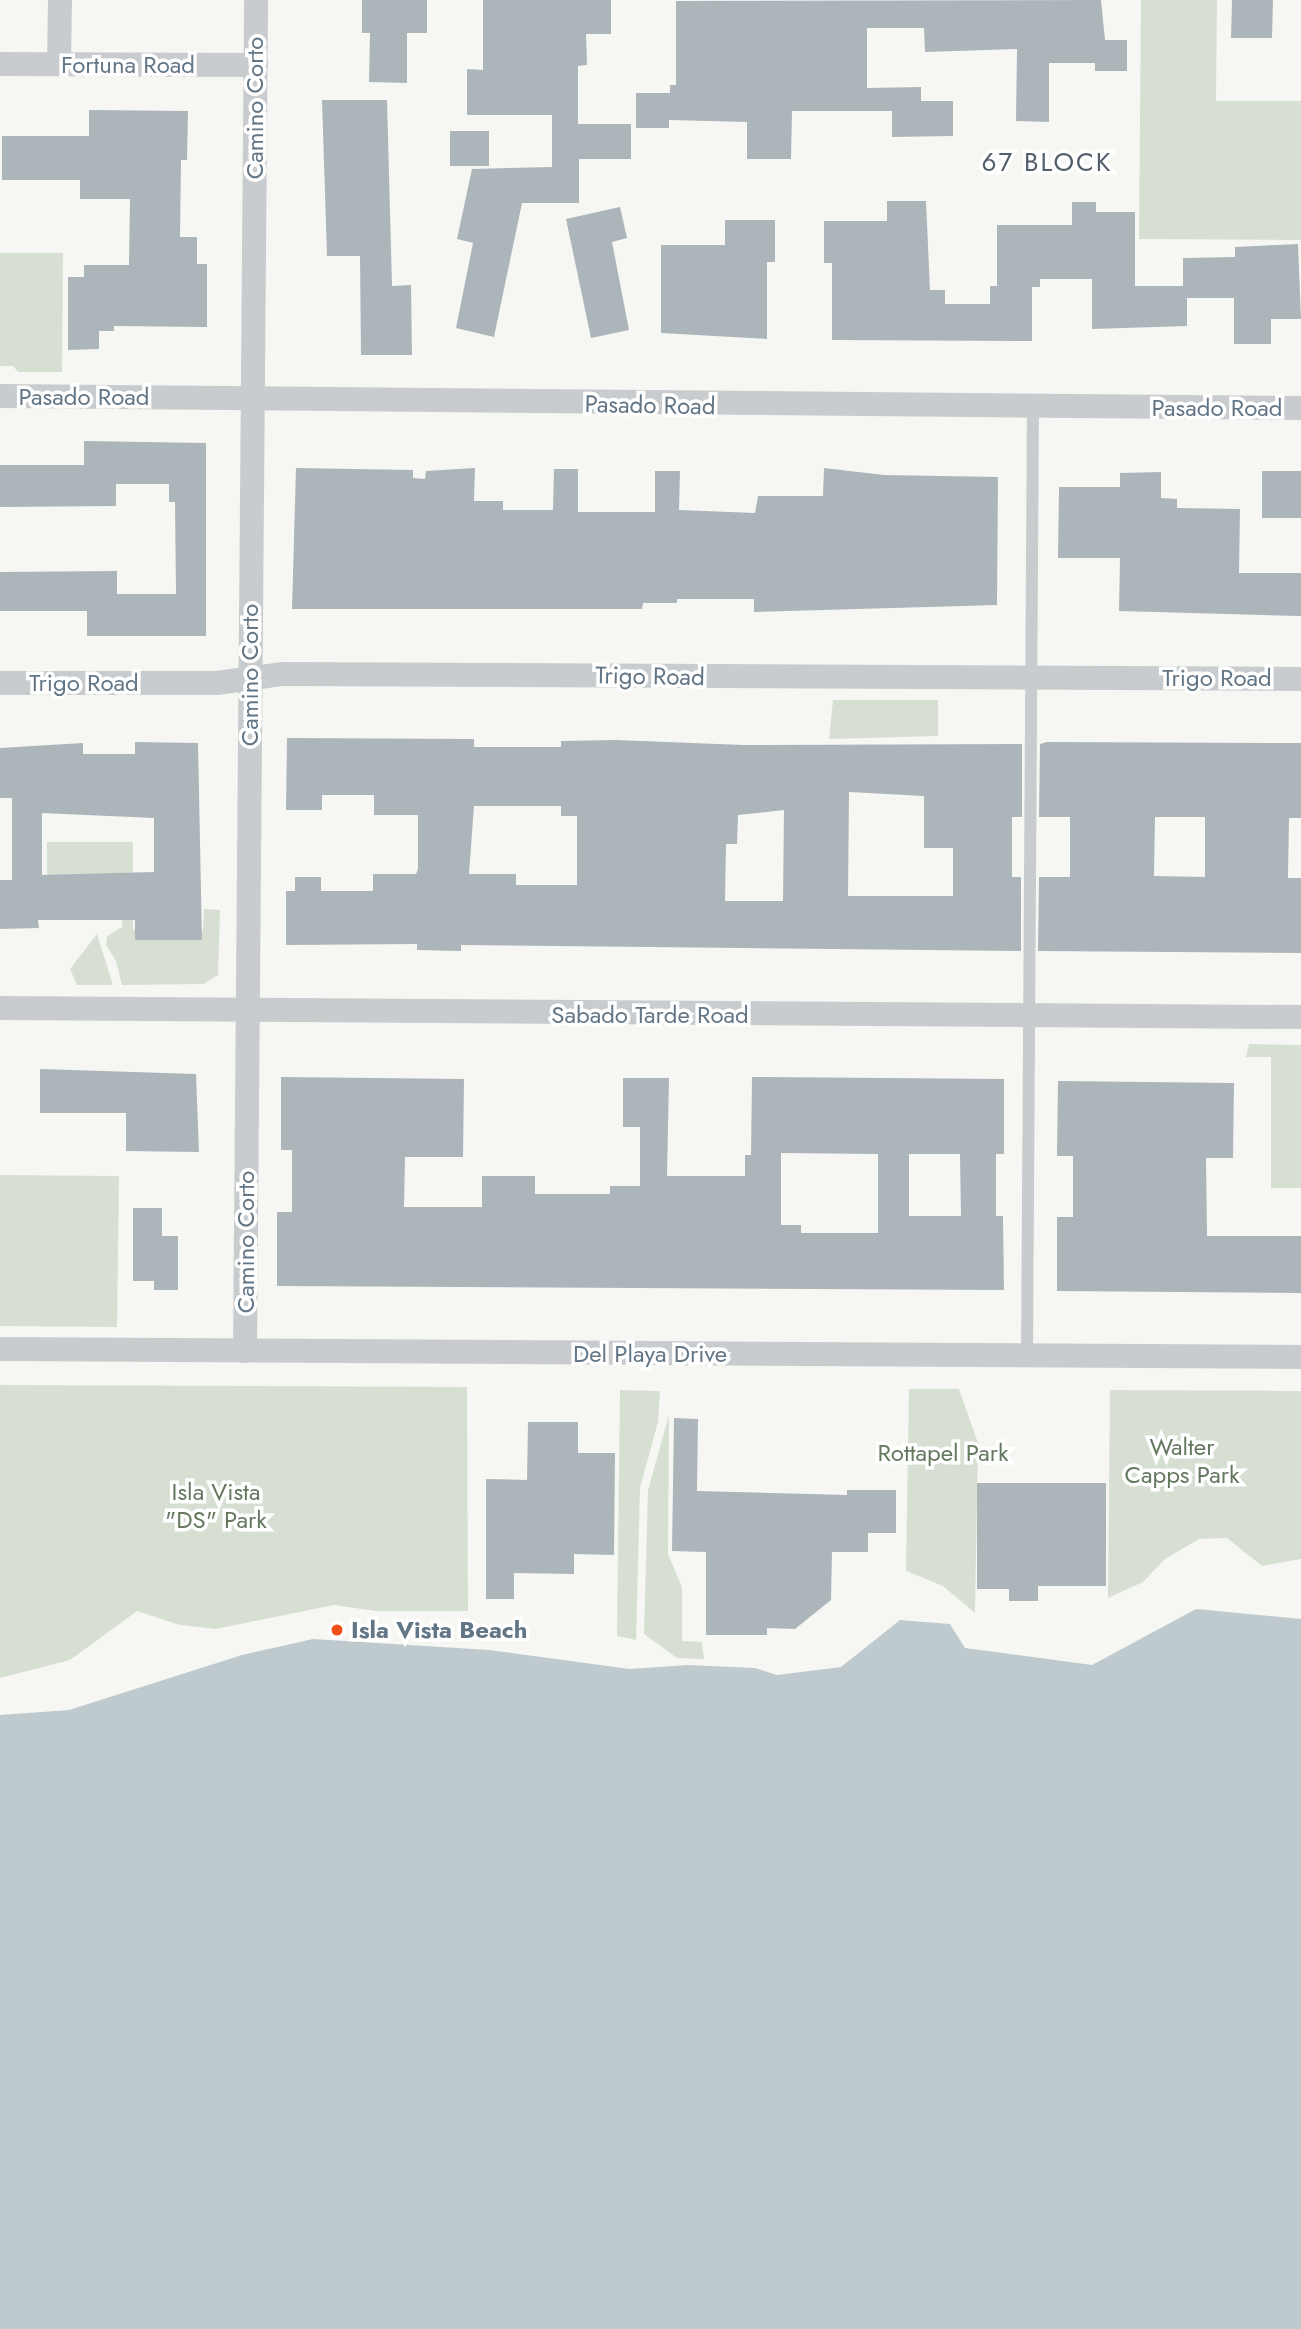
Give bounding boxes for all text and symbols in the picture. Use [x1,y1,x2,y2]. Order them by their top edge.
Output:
street label: Camino Corto [241,37,269,179]
street label: Fortuna Road [61,51,195,79]
district label: 67 BLOCK [983,147,1111,179]
street label: Pasado Road [19,383,149,411]
street label: Pasado Road [584,389,716,421]
street label: Pasado Road [1152,394,1282,422]
street label: Camino Corto [236,604,264,746]
street label: Trigo Road [595,661,705,691]
street label: Trigo Road [1162,664,1272,692]
street label: Trigo Road [29,669,139,697]
street label: Sabado Tarde Road [551,1001,749,1029]
street label: Camino Corto [232,1171,260,1313]
street label: Del Playa Drive [573,1340,727,1368]
park label: Walter Capps Park [1125,1433,1239,1489]
park label: Rottapel Park [877,1439,1009,1467]
park label: Isla Vista "DS" Park [165,1478,267,1534]
place label: Isla Vista Beach [351,1616,527,1644]
marker: Isla Vista Beach [329,1622,345,1638]

